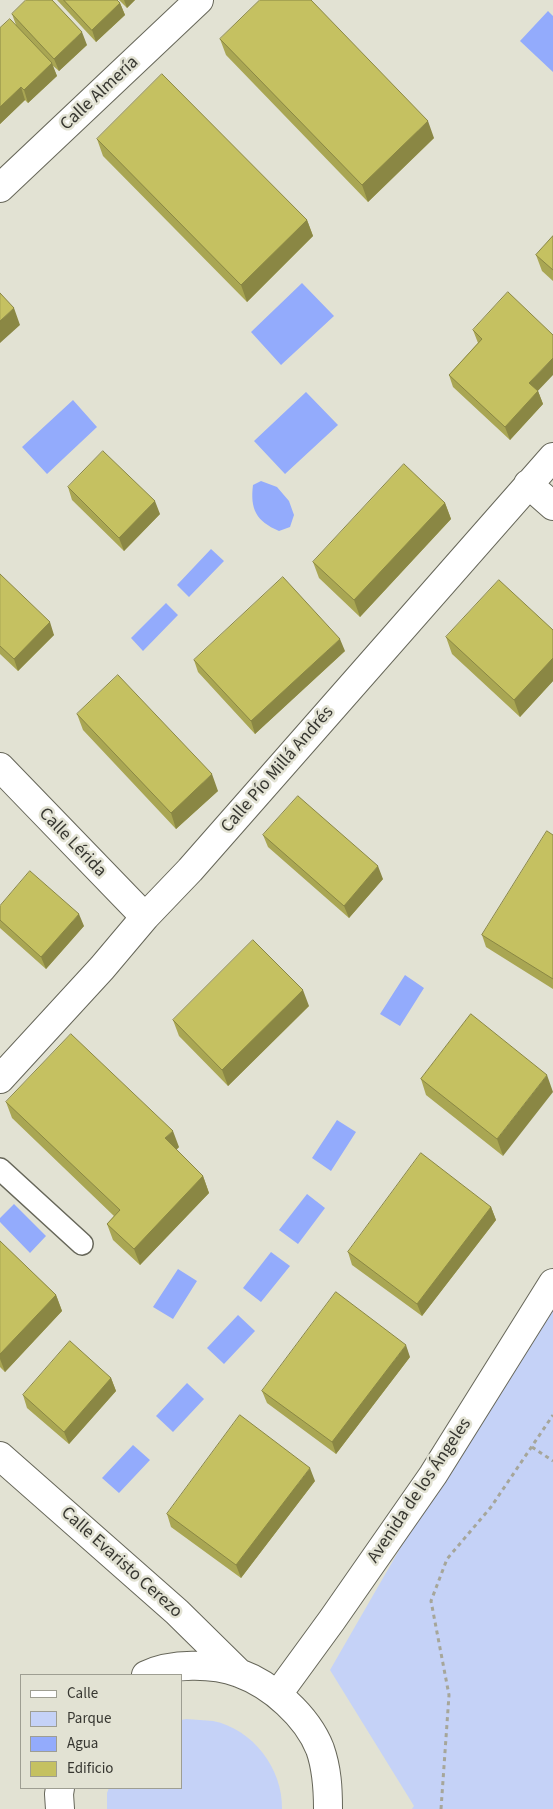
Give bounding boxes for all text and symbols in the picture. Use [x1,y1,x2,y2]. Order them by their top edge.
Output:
street label: Calle Almería [56,52,144,136]
street label: Calle Pío Millá Andrés [217,702,339,838]
street label: Calle Lérida [34,804,110,882]
street label: Avenida de los Ángeles [363,1414,477,1568]
street label: Calle Evaristo Cerezo [56,1503,186,1623]
legend [20,1674,182,1789]
text: Calle [67,1683,98,1704]
text: Parque [67,1708,111,1729]
text: Agua [67,1733,98,1754]
text: Edificio [67,1758,114,1779]

